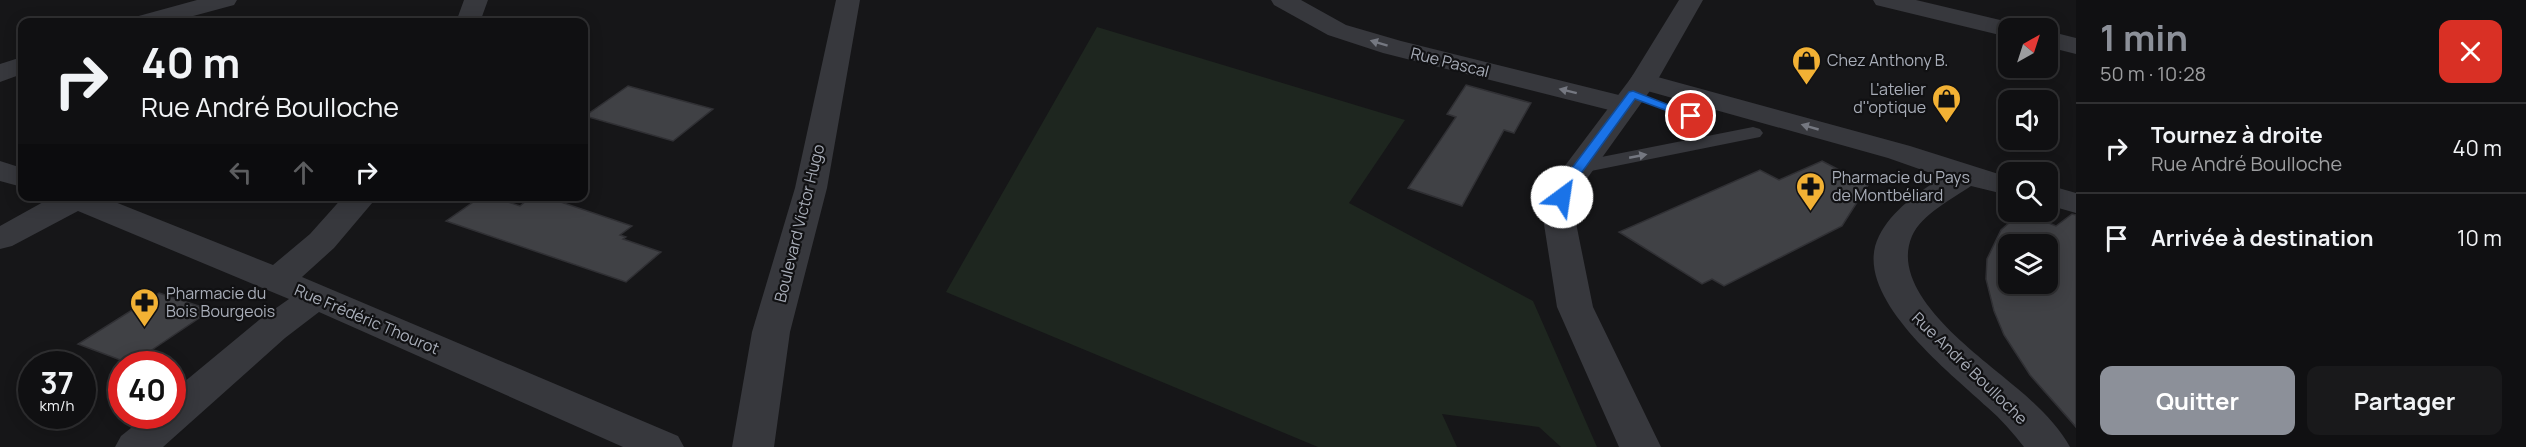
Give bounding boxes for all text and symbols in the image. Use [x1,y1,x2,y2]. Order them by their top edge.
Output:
text: 1 min [2100,13,2188,62]
north arrow [1998,18,2058,78]
map controls [1998,18,2058,294]
button: close [2439,20,2502,83]
text: 40 m [141,33,240,91]
one-way arrow [1370,38,1388,47]
icon: right [42,42,120,120]
street label: Rue Pascal [1408,42,1492,82]
shop icon: Chez Anthony B. [1790,44,1822,86]
place label: Chez Anthony B. [1827,49,1948,71]
text: 50 m · 10:28 [2100,60,2206,87]
place label: L'atelier d''optique [1853,78,1926,118]
shop icon: L'atelier d''optique [1931,82,1963,124]
one-way arrow [1559,86,1577,96]
text: Rue André Boulloche [141,88,399,125]
pin [1665,90,1716,141]
button: sound [1998,90,2058,150]
icon: arrive [1674,99,1707,132]
text: Tournez à droite [2151,120,2323,150]
one-way arrow [1800,122,1818,131]
icon: right [2100,132,2133,165]
text: 40 m [2453,133,2502,163]
street label: Boulevard Victor Hugo [769,142,829,304]
one-way arrow [1629,150,1647,160]
text: Rue André Boulloche [2151,150,2342,177]
icon: left [224,156,257,189]
icon: ahead [287,156,320,189]
icon: right [350,156,383,189]
button: search [1998,162,2058,222]
position arrow [1530,165,1594,229]
place label: Pharmacie du Pays de Montbéliard [1832,166,1970,206]
pharmacy icon: Pharmacie du Pays de Montbéliard [1795,170,1827,212]
icon: arrive [2100,222,2133,255]
text: Arrivée à destination [2151,223,2374,253]
text: 10 m [2457,223,2502,253]
button: layers [1998,234,2058,294]
street label: Rue Frédéric Thourot [291,279,443,359]
place label: Pharmacie du Bois Bourgeois [166,282,275,322]
pharmacy icon: Pharmacie du Bois Bourgeois [129,286,161,328]
street label: Rue André Boulloche [1907,307,2033,429]
speed limit sign: 40 [108,351,186,429]
text: 37 [40,362,74,403]
button: Quitter [2100,366,2295,435]
button: Partager [2307,366,2502,435]
text: km/h [40,395,74,416]

